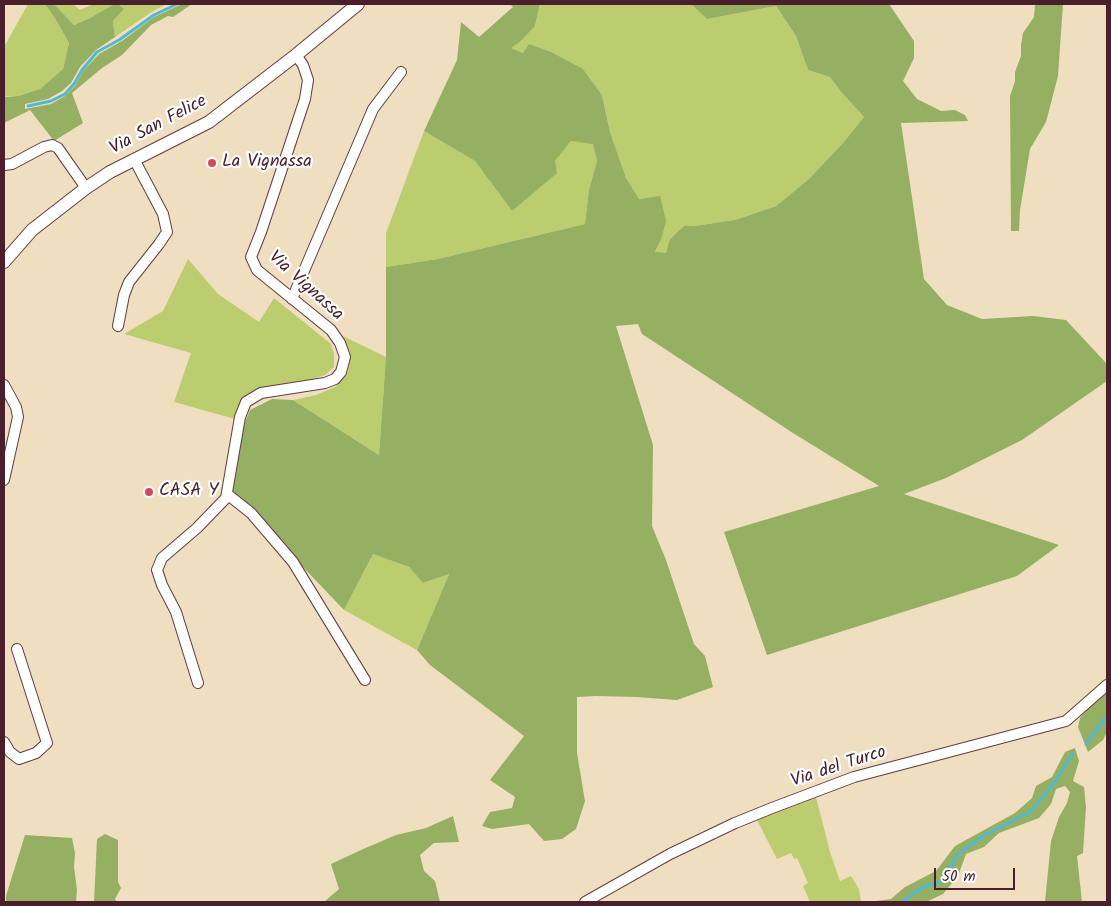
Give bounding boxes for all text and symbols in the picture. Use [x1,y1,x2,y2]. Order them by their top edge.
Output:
street label: Via San Felice [107,91,211,161]
place label: La Vignassa [222,152,312,174]
marker: La Vignassa [206,157,218,169]
street label: Via Vignassa [263,248,347,326]
place label: CASA Y [159,481,219,503]
marker: CASA Y [143,486,155,498]
street label: Via del Turco [789,742,889,794]
scale bar [936,858,1017,890]
text: 50 m [942,865,976,889]

